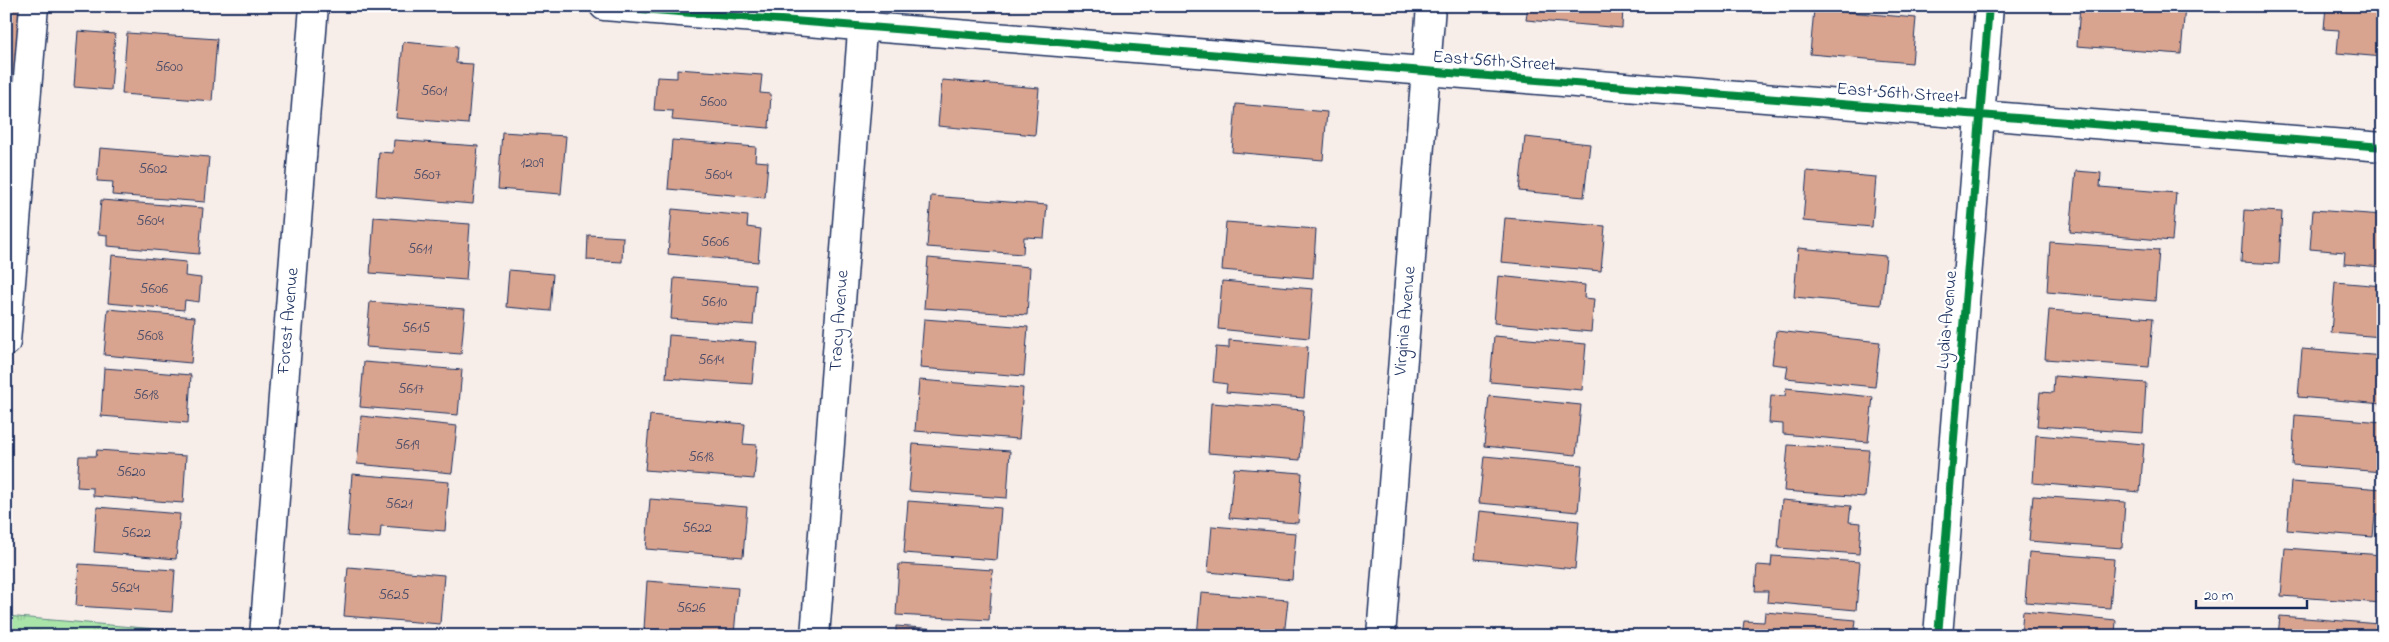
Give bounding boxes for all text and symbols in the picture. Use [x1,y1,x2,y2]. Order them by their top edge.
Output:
street label: East 56th Street [1432,45,1556,79]
house number: 5600 [155,56,184,78]
street label: East 56th Street [1836,77,1960,111]
house number: 5601 [421,80,447,102]
house number: 5600 [699,91,728,113]
house number: 1209 [520,152,544,174]
house number: 5602 [138,158,168,180]
house number: 5607 [413,164,441,186]
house number: 5604 [704,164,732,186]
house number: 5604 [136,210,164,232]
house number: 5606 [701,231,730,253]
house number: 5611 [408,238,433,260]
street label: Virginia Avenue [1388,264,1425,378]
street label: Forest Avenue [271,266,307,376]
street label: Tracy Avenue [823,268,857,373]
street label: Lydia Avenue [1931,269,1965,370]
house number: 5606 [140,278,169,300]
house number: 5610 [701,291,728,313]
house number: 5615 [402,317,431,339]
house number: 5608 [136,325,164,347]
house number: 5614 [698,349,724,371]
house number: 5617 [398,378,424,400]
house number: 5618 [133,384,159,406]
house number: 5619 [395,434,420,456]
house number: 5618 [688,446,714,468]
house number: 5620 [116,461,146,483]
house number: 5621 [385,493,413,515]
house number: 5622 [682,517,713,539]
house number: 5622 [121,522,152,544]
house number: 5624 [111,577,139,599]
scale bar [2196,577,2308,609]
house number: 5625 [378,584,410,606]
text: 20 m [2204,585,2234,607]
house number: 5626 [676,597,706,619]

